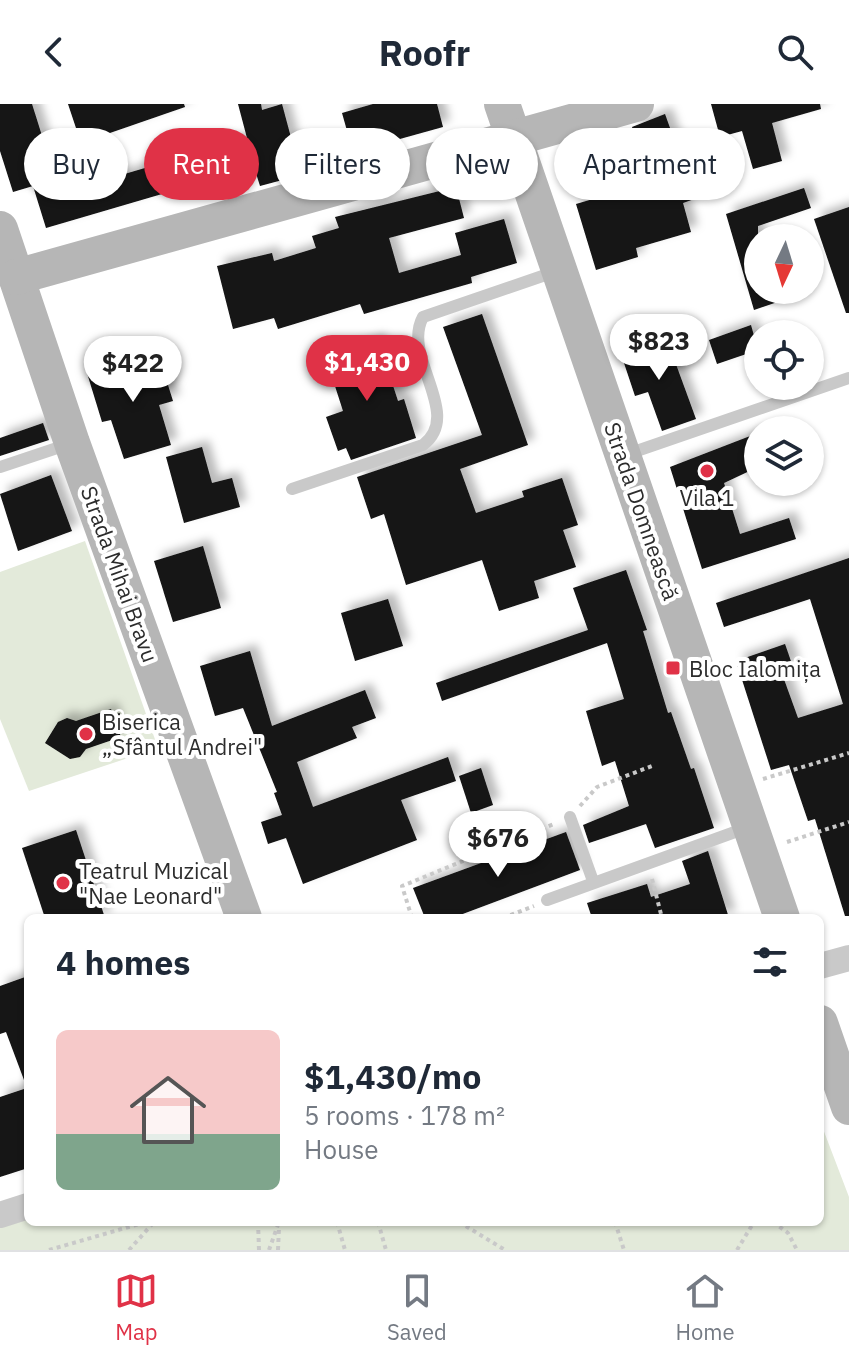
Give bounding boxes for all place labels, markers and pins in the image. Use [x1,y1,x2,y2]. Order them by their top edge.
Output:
pin: $823 [612,314,706,382]
pin: $1,430 [302,335,432,403]
pin: $422 [86,336,180,404]
marker: Vila 1 [698,462,716,480]
place label: Vila 1 [679,483,735,512]
place label: Bloc Ialomița [689,654,821,683]
marker: Bloc Ialomița [664,659,682,677]
place label: Biserica „Sfântul Andrei" [102,707,262,761]
marker: Biserica „Sfântul Andrei" [77,725,95,743]
pin: $676 [451,811,545,879]
place label: Teatrul Muzical "Nae Leonard" [79,856,228,910]
marker: Teatrul Muzical "Nae Leonard" [54,874,72,892]

